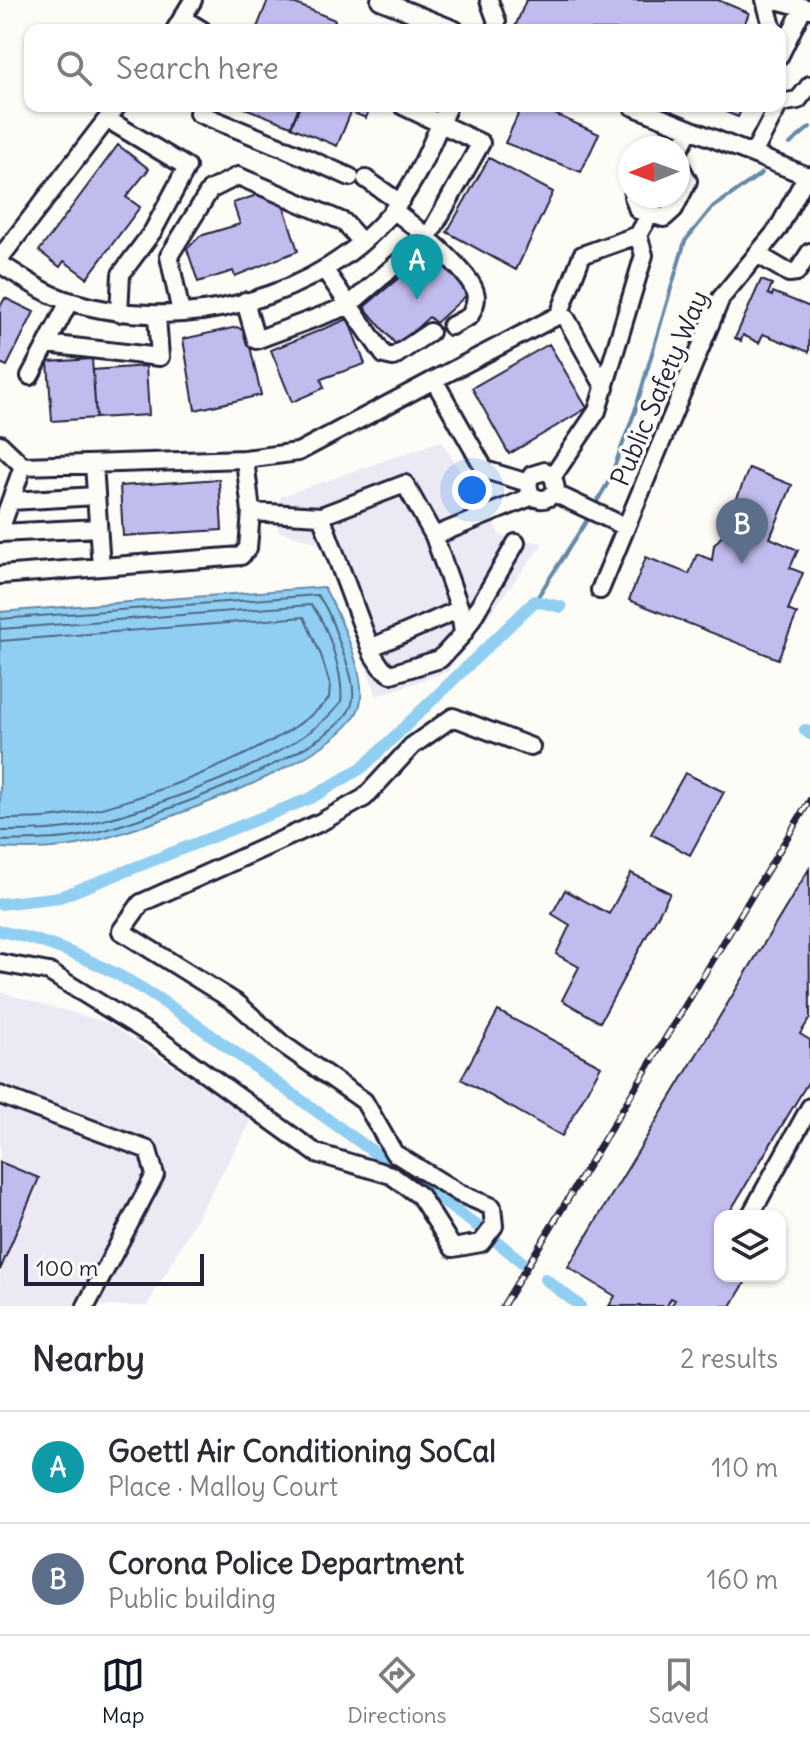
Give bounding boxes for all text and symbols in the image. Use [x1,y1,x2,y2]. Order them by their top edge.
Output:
search box [24,24,786,112]
icon: search [52,46,96,90]
text: Search here [116,49,279,87]
north arrow [618,136,690,208]
pin: A [391,234,443,300]
street label: Public Safety Way [603,285,715,491]
your location [452,470,492,510]
pin: B [716,498,768,564]
map controls [714,1210,786,1282]
button: layers [714,1210,786,1282]
scale bar [24,1250,204,1286]
text: 100 m [36,1254,98,1282]
text: Nearby [32,1337,145,1380]
text: 2 results [680,1342,778,1375]
text: Goettl Air Conditioning SoCal [108,1432,496,1470]
text: A [50,1451,66,1484]
text: 110 m [711,1451,778,1484]
text: Place · Malloy Court [108,1470,338,1503]
text: Corona Police Department [108,1544,464,1582]
text: B [49,1563,67,1596]
text: 160 m [707,1563,778,1596]
text: Public building [108,1582,276,1615]
tab: Map [101,1653,145,1729]
tab: Directions [347,1653,447,1729]
tab: Saved [649,1653,709,1729]

